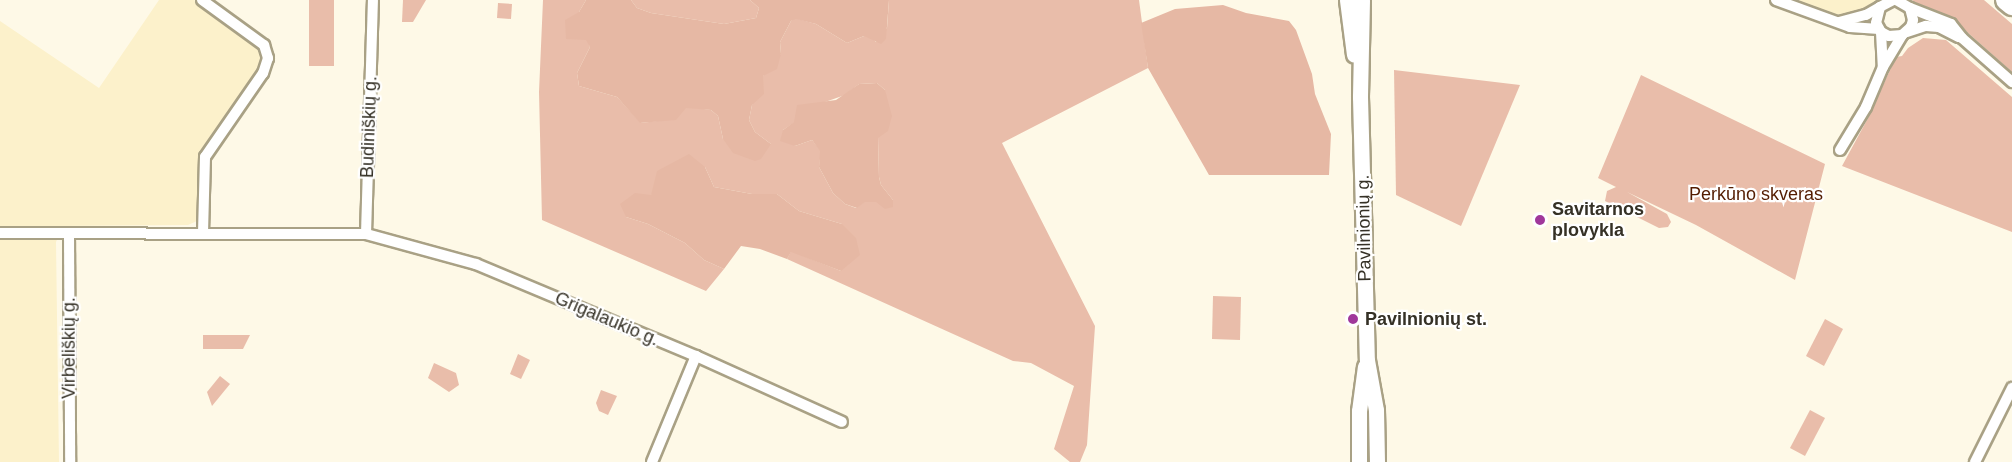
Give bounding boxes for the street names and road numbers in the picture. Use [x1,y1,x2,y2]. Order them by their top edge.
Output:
street label: Budiniškių g. [356,76,382,178]
street label: Pavilnionių g. [1352,174,1376,282]
street label: Grigalaukio g. [552,287,662,351]
street label: Virbeliškių g. [58,297,80,399]

